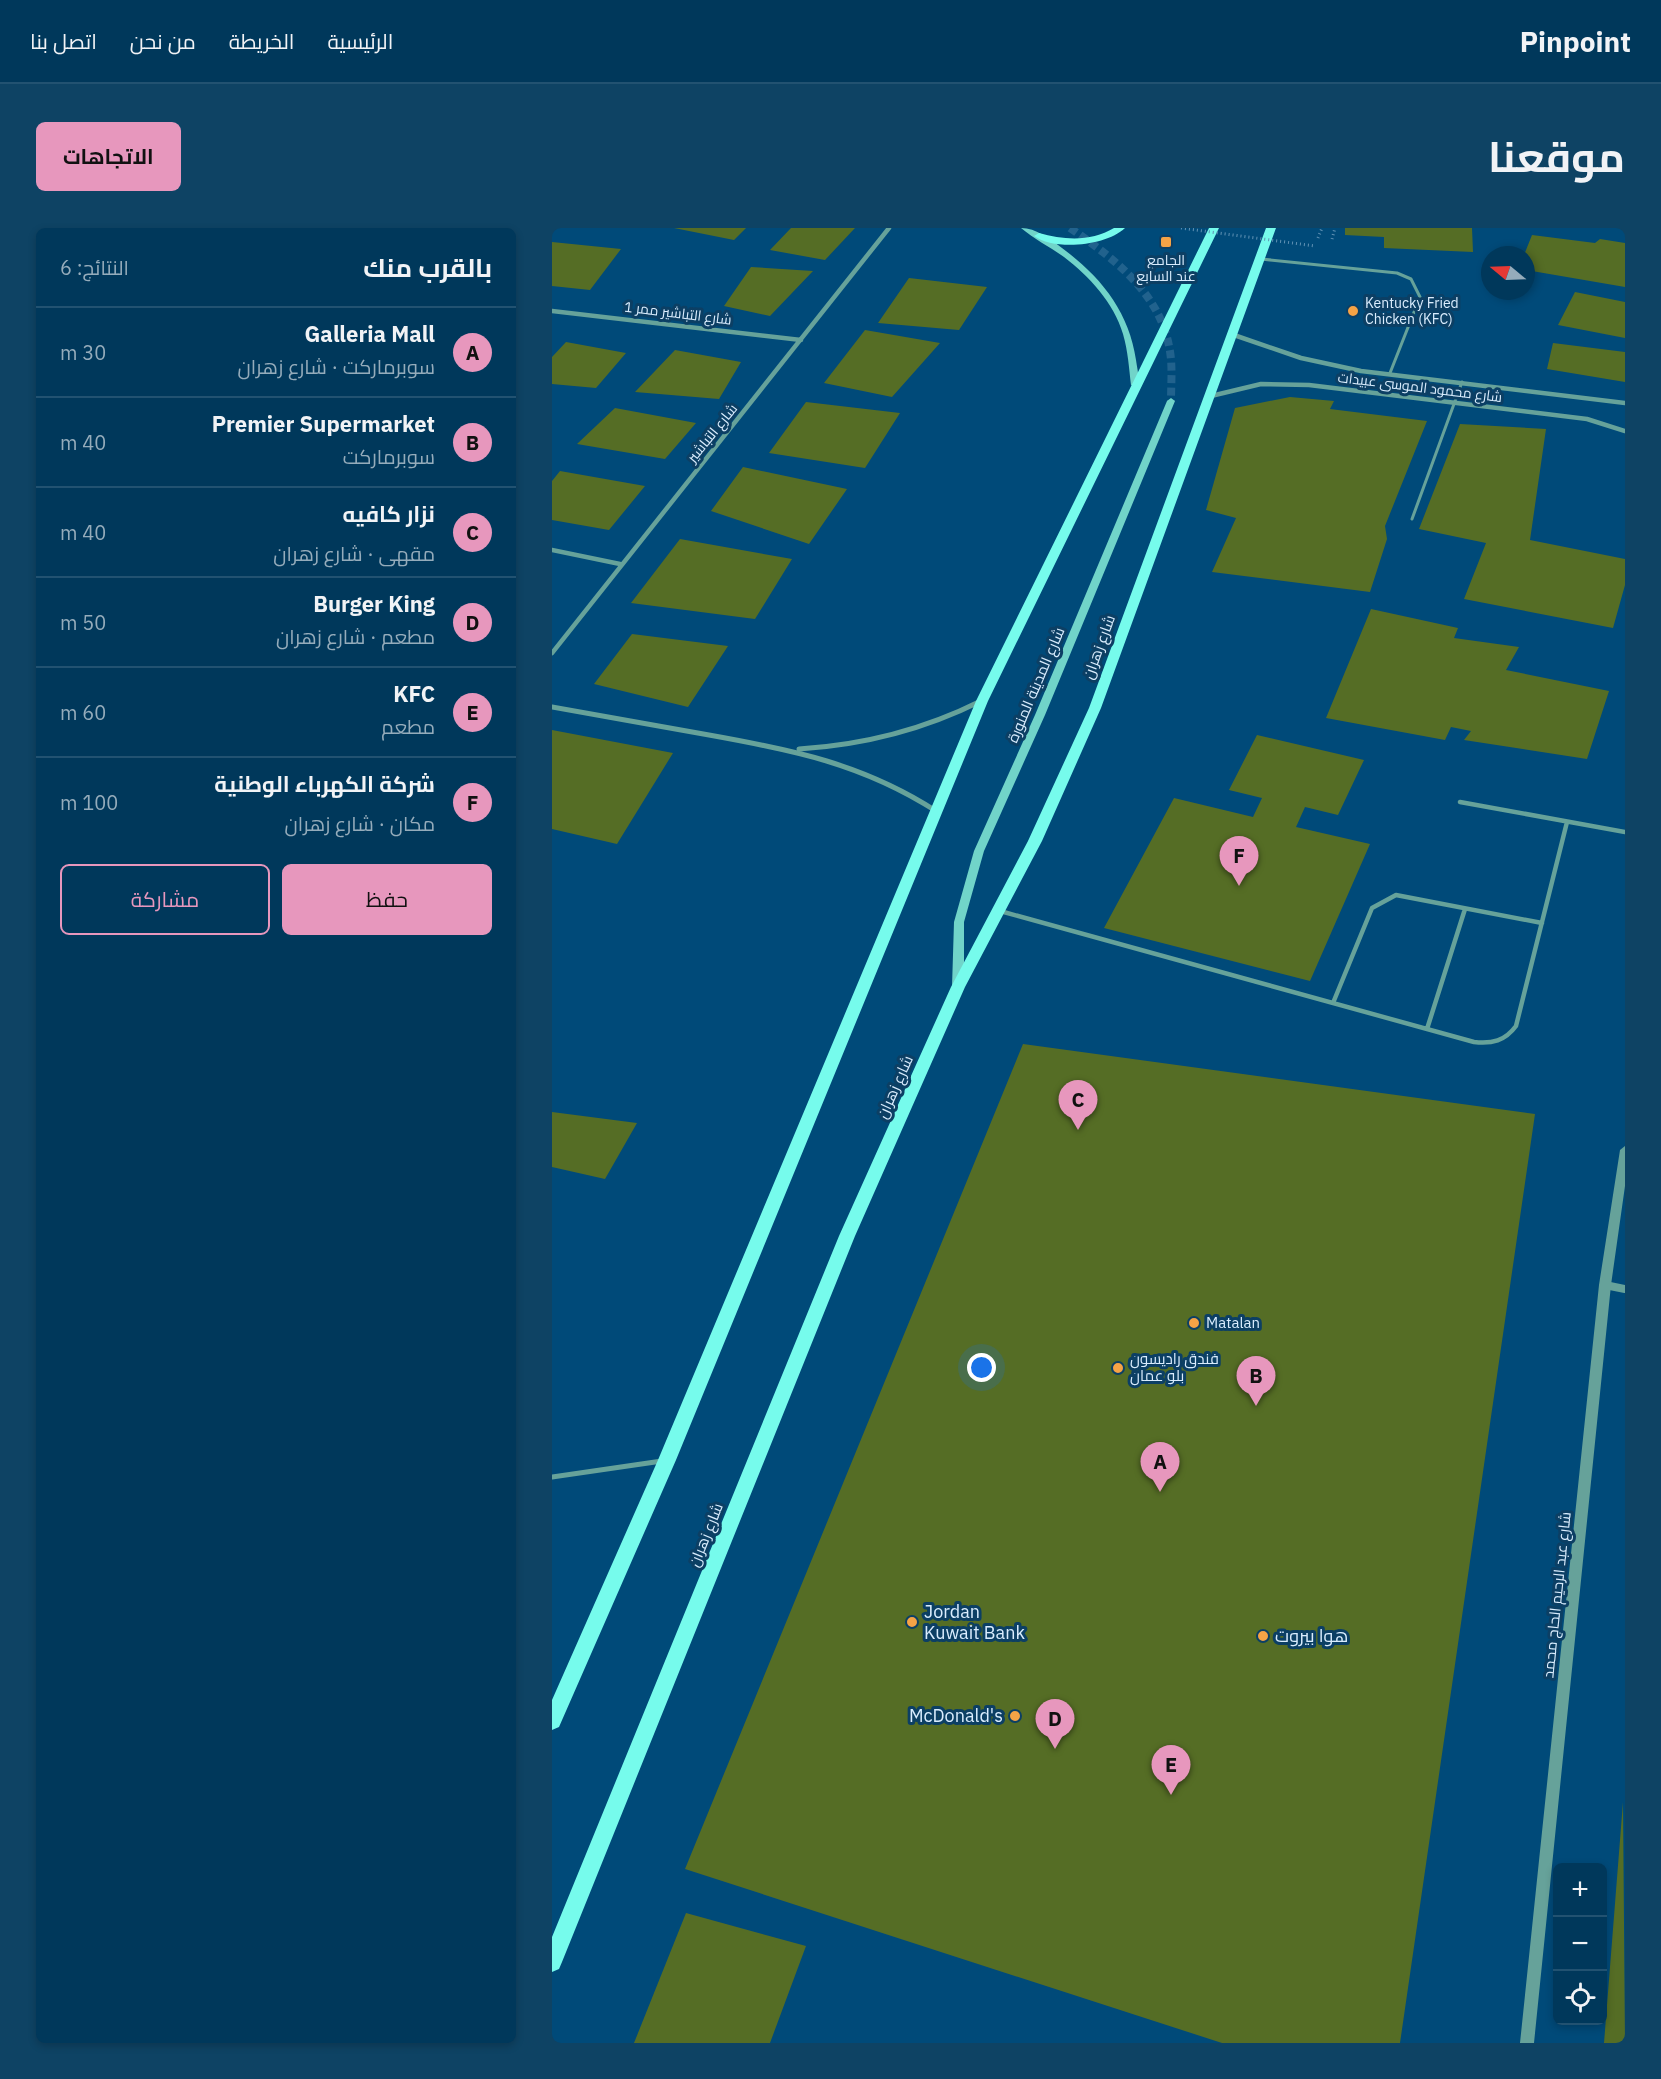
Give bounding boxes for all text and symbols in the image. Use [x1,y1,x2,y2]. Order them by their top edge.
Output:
text: Pinpoint [1520,23,1631,60]
text: اتصل بنا [30,27,97,55]
text: من نحن [130,27,196,55]
text: الخريطة [229,27,294,55]
text: الرئيسية [327,27,393,55]
button: الاتجاهات [36,122,181,191]
text: موقعنا [1488,129,1625,184]
marker: الجامع عند السابع [1159,235,1173,249]
north arrow [1481,246,1535,300]
text: بالقرب منك [363,250,492,284]
place label: الجامع عند السابع [1136,251,1196,285]
text: النتائج: 6 [60,254,129,281]
place label: Kentucky Fried Chicken (KFC) [1365,294,1459,328]
street label: شارع التباشير ممر 1 [623,297,733,329]
marker: Kentucky Fried Chicken (KFC) [1346,304,1360,318]
text: Galleria Mall [305,319,435,348]
text: 30 m [60,339,106,366]
text: A [466,339,479,366]
text: سوبرماركت · شارع زهران [237,353,435,380]
street label: شارع محمود الموسى عبيدات [1337,368,1503,406]
street label: شارع التباشير [682,400,741,467]
text: Premier Supermarket [212,409,435,438]
text: 40 m [60,429,106,456]
text: B [466,429,479,456]
text: سوبرماركت [343,443,435,470]
text: نزار كافيه [342,499,435,528]
text: 40 m [60,519,106,546]
text: C [466,519,479,546]
text: مقهى · شارع زهران [273,540,435,567]
text: Burger King [313,589,435,618]
text: 50 m [60,609,106,636]
text: D [466,609,479,636]
street label: شارع زهران [1078,612,1121,682]
text: مطعم · شارع زهران [276,623,435,650]
street label: شارع المدينة المنورة [1003,624,1070,746]
text: KFC [393,679,435,708]
text: 60 m [60,699,106,726]
text: E [466,699,479,726]
text: مطعم [381,713,435,740]
text: شركة الكهرباء الوطنية [214,769,435,798]
text: 100 m [60,789,118,816]
text: F [467,789,478,816]
text: مكان · شارع زهران [284,810,435,837]
pin: F [1220,836,1258,886]
button: مشاركة [60,864,270,935]
button: حفظ [282,864,492,935]
street label: شارع زهران [872,1052,919,1122]
pin: C [1058,1080,1098,1130]
place label: Matalan [1206,1313,1260,1332]
marker: Matalan [1187,1316,1201,1330]
place label: فندق راديسون بلو عمان [1130,1349,1219,1386]
your location [967,1353,996,1382]
pin: B [1236,1356,1276,1406]
marker: فندق راديسون بلو عمان [1111,1361,1125,1375]
pin: A [1140,1442,1180,1492]
street label: شارع زهران [684,1500,729,1570]
street label: شارع عبد الرحيم الحاج محمد [1538,1511,1577,1679]
place label: Jordan Kuwait Bank [924,1600,1025,1644]
marker: Jordan Kuwait Bank [905,1615,919,1629]
place label: هوا بيروت [1275,1624,1348,1647]
marker: هوا بيروت [1256,1629,1270,1643]
pin: D [1036,1700,1074,1749]
place label: McDonald's [909,1704,1003,1727]
marker: McDonald's [1008,1709,1022,1723]
pin: E [1152,1746,1190,1795]
map controls [1553,1863,1607,2025]
button: + [1553,1863,1607,1917]
button: − [1553,1917,1607,1971]
button: locate [1553,1971,1607,2025]

